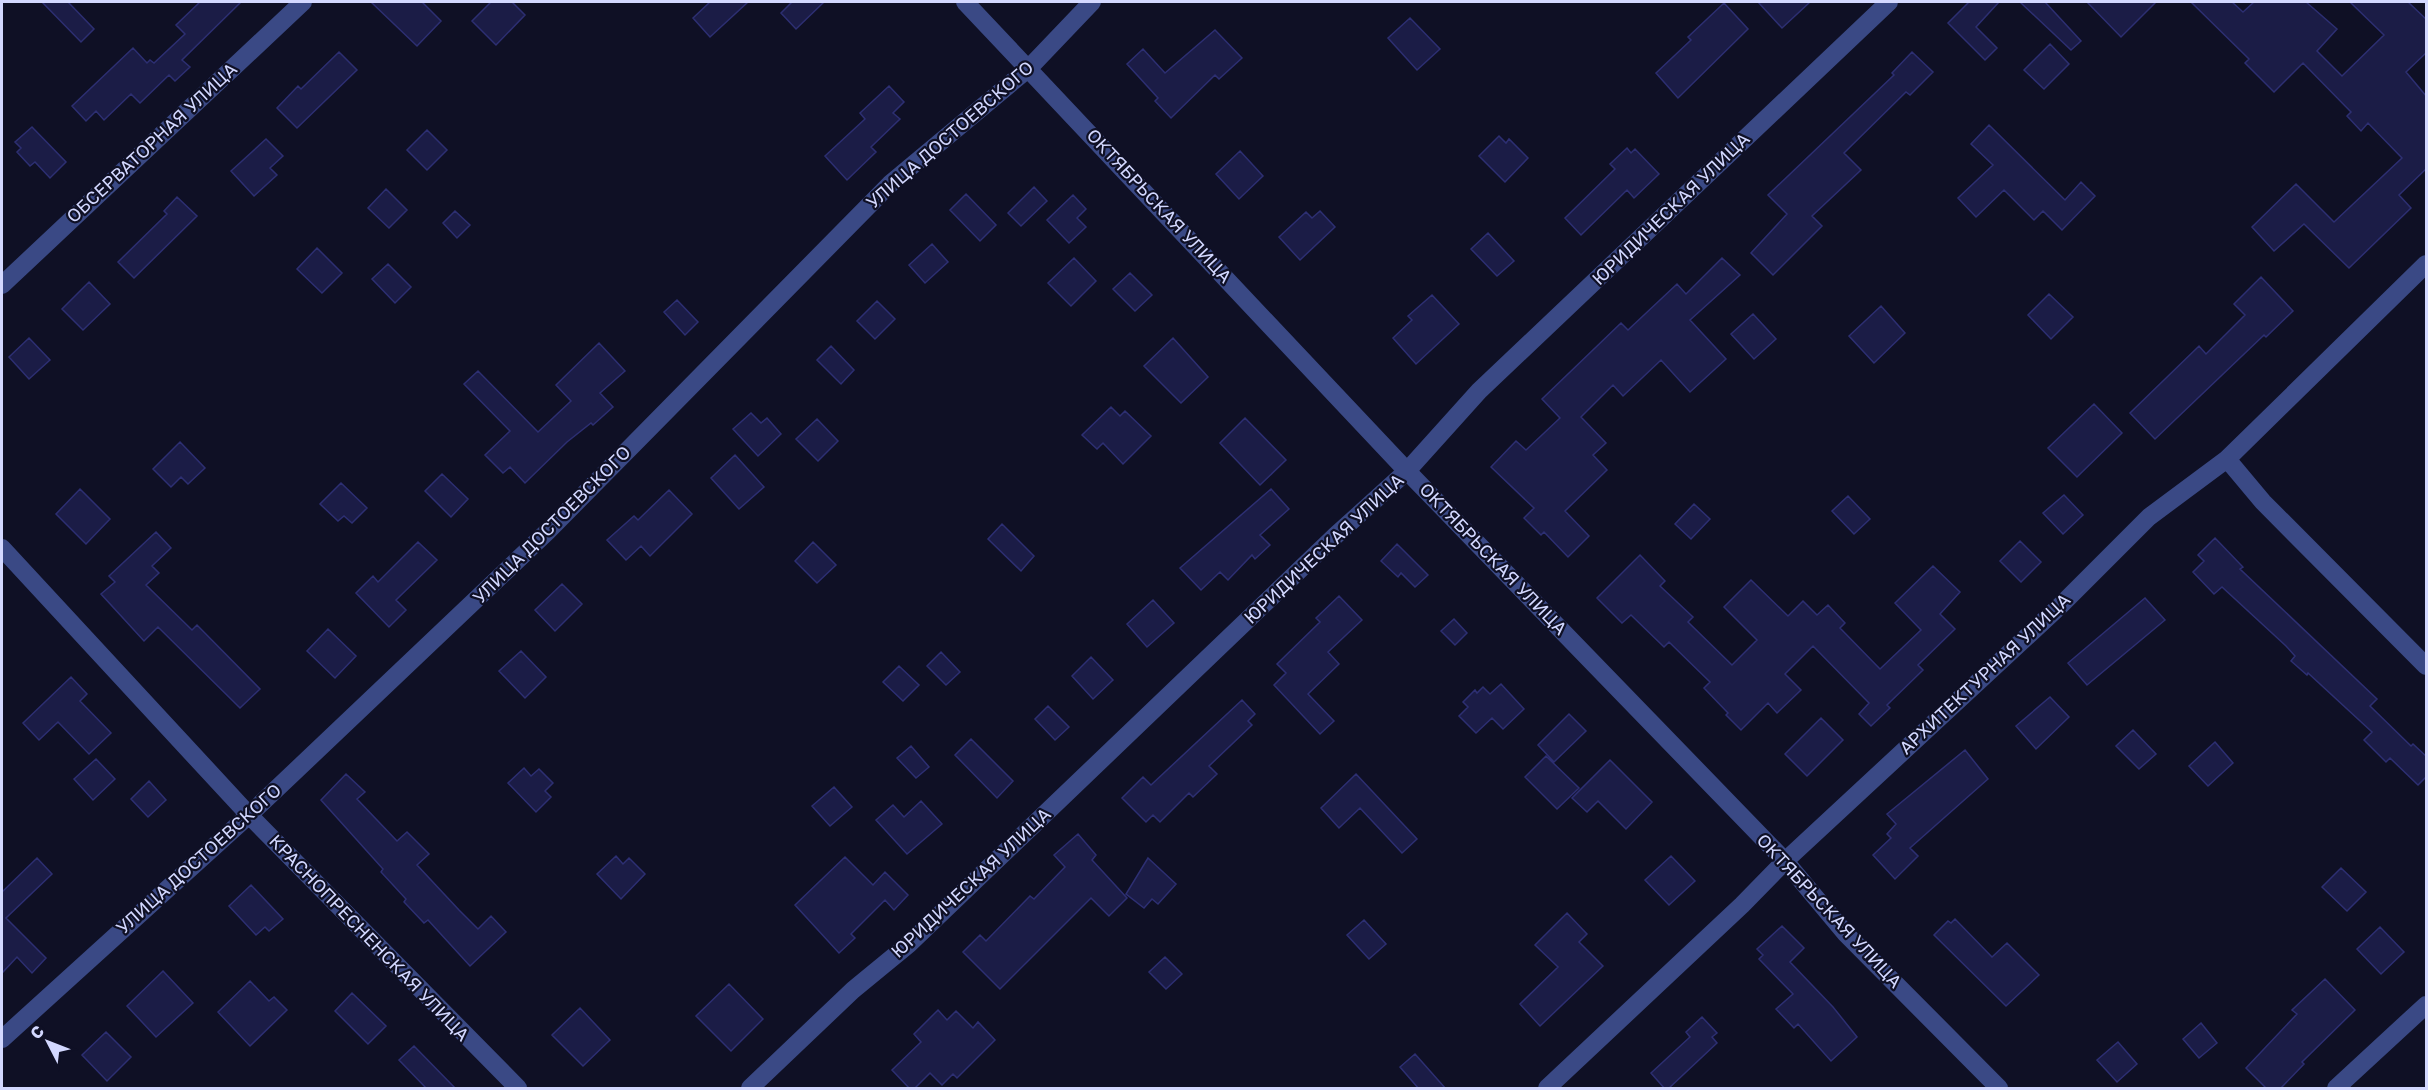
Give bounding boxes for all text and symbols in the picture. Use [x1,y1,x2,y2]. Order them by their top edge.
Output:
street label: УЛИЦА ДОСТОЕВСКОГО [861,56,1037,213]
street label: ОБСЕРВАТОРНАЯ УЛИЦА [62,57,241,227]
street label: ОКТЯБРЬСКАЯ УЛИЦА [1083,124,1237,287]
street label: ЮРИДИЧЕСКАЯ УЛИЦА [1587,127,1754,289]
street label: УЛИЦА ДОСТОЕВСКОГО [468,441,635,608]
street label: ЮРИДИЧЕСКАЯ УЛИЦА [1239,468,1408,628]
street label: ОКТЯБРЬСКАЯ УЛИЦА [1415,478,1572,639]
street label: АРХИТЕКТУРНАЯ УЛИЦА [1894,588,2074,758]
street label: УЛИЦА ДОСТОЕВСКОГО [111,778,285,938]
street label: ЮРИДИЧЕСКАЯ УЛИЦА [886,802,1055,962]
street label: КРАСНОПРЕСНЕНСКАЯ УЛИЦА [265,829,474,1045]
street label: ОКТЯБРЬСКАЯ УЛИЦА [1753,829,1907,992]
north arrow [18,1012,78,1072]
text: С [26,1021,48,1043]

